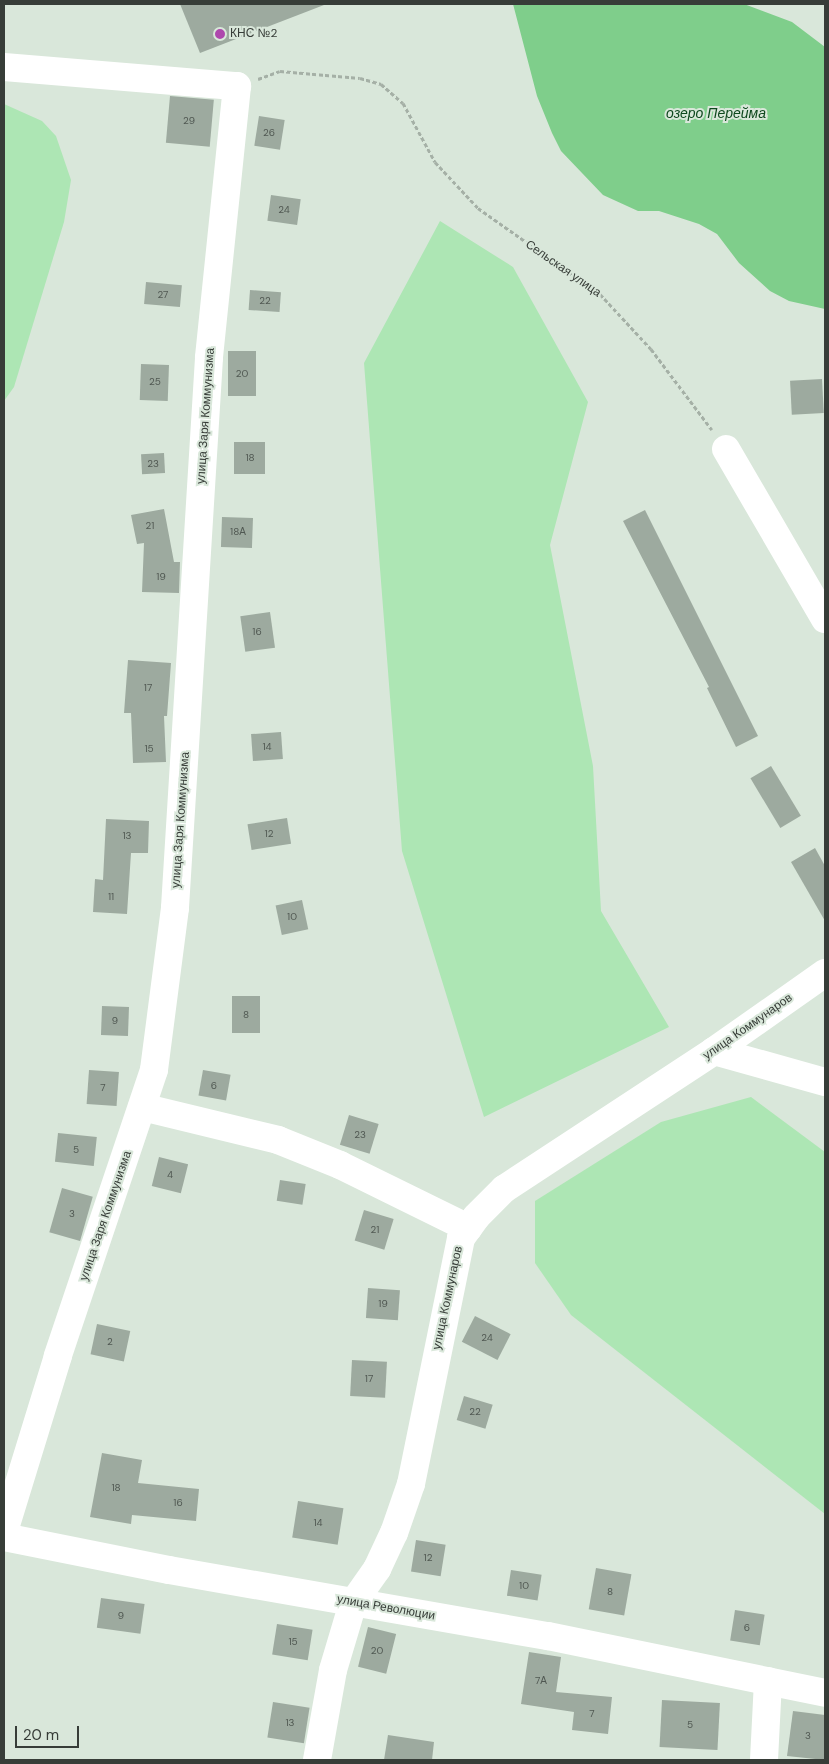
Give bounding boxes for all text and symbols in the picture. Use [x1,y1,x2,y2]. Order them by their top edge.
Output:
place label: КНС №2 [230,27,277,41]
marker: КНС №2 [214,28,226,40]
water label: озеро Перейма [666,105,766,121]
house number: 29 [183,115,195,127]
house number: 26 [263,127,275,139]
house number: 24 [278,204,290,216]
street label: Сельская улица [522,238,604,300]
house number: 27 [158,289,168,301]
house number: 22 [259,295,271,307]
street label: улица Заря Коммунизма [194,347,218,485]
house number: 20 [236,368,248,380]
house number: 25 [149,376,161,388]
house number: 18 [245,452,255,464]
house number: 23 [147,458,159,470]
house number: 21 [146,520,154,532]
house number: 18А [230,526,246,538]
house number: 19 [156,571,166,583]
house number: 16 [252,626,262,638]
house number: 17 [144,682,152,694]
house number: 14 [262,741,272,753]
house number: 15 [144,743,154,755]
street label: улица Заря Коммунизма [169,751,193,889]
house number: 12 [265,828,273,840]
house number: 13 [122,830,132,842]
house number: 11 [108,891,114,903]
house number: 10 [287,911,297,923]
street label: улица Коммунаров [701,991,795,1063]
house number: 8 [243,1009,249,1021]
house number: 9 [112,1015,118,1027]
house number: 6 [211,1080,217,1092]
house number: 7 [100,1082,106,1094]
house number: 23 [354,1129,366,1141]
house number: 5 [73,1144,79,1156]
street label: улица Заря Коммунизма [77,1149,135,1283]
house number: 4 [167,1169,173,1181]
house number: 3 [69,1208,75,1220]
house number: 21 [371,1224,379,1236]
street label: улица Коммунаров [430,1245,466,1351]
house number: 19 [378,1298,388,1310]
house number: 24 [481,1332,493,1344]
house number: 2 [107,1336,113,1348]
house number: 17 [365,1373,373,1385]
house number: 22 [469,1406,481,1418]
house number: 18 [111,1482,121,1494]
house number: 16 [173,1497,183,1509]
house number: 14 [313,1517,323,1529]
house number: 12 [424,1552,432,1564]
house number: 10 [519,1580,529,1592]
house number: 8 [607,1586,613,1598]
street label: улица Революции [336,1592,436,1624]
house number: 9 [118,1610,124,1622]
house number: 6 [744,1622,750,1634]
house number: 15 [288,1636,298,1648]
house number: 20 [371,1645,383,1657]
house number: 7А [535,1675,547,1687]
house number: 7 [589,1708,595,1720]
scale bar [18,1716,81,1748]
house number: 13 [285,1717,295,1729]
house number: 5 [687,1719,693,1731]
text: 20 m [23,1725,59,1745]
house number: 3 [805,1730,811,1742]

